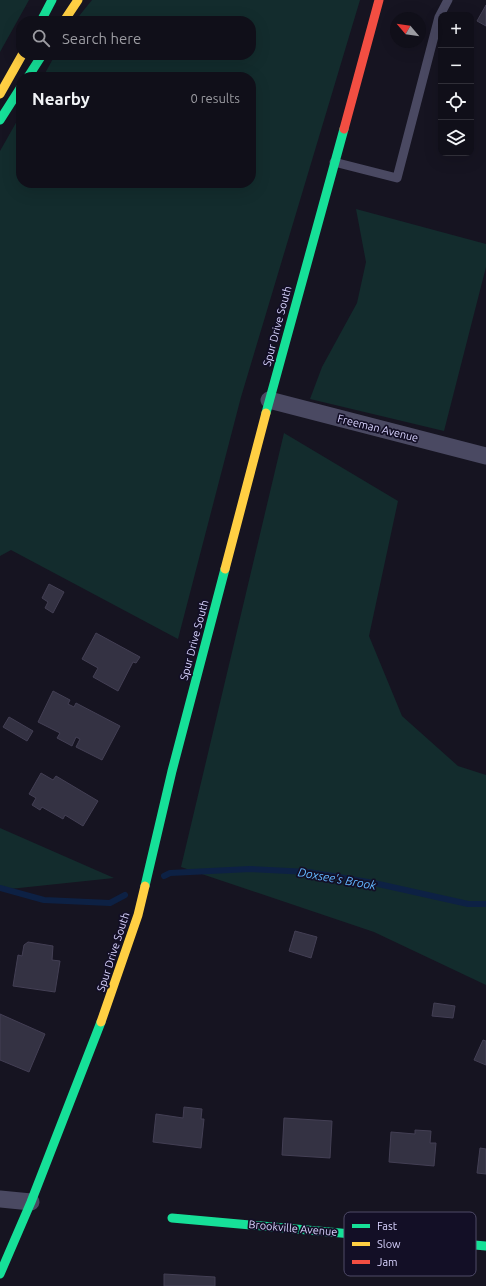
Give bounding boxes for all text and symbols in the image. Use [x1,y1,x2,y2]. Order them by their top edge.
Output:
north arrow [390,12,426,48]
map controls [438,12,474,156]
button: + [438,12,474,48]
search box [16,16,256,60]
icon: search [30,27,52,49]
text: Search here [62,30,141,47]
button: − [438,48,474,84]
button: locate [438,84,474,120]
text: Nearby [32,89,90,108]
text: 0 results [190,91,240,105]
button: layers [438,120,474,156]
street label: Spur Drive South [260,284,294,368]
street label: Freeman Avenue [336,412,420,444]
street label: Spur Drive South [177,598,211,682]
water label: Doxsee's Brook [297,865,378,892]
street label: Spur Drive South [95,911,131,993]
legend [344,1212,476,1276]
street label: Brookville Avenue [248,1218,338,1238]
text: Fast [377,1220,398,1232]
text: Slow [377,1238,401,1250]
text: Jam [377,1256,398,1268]

